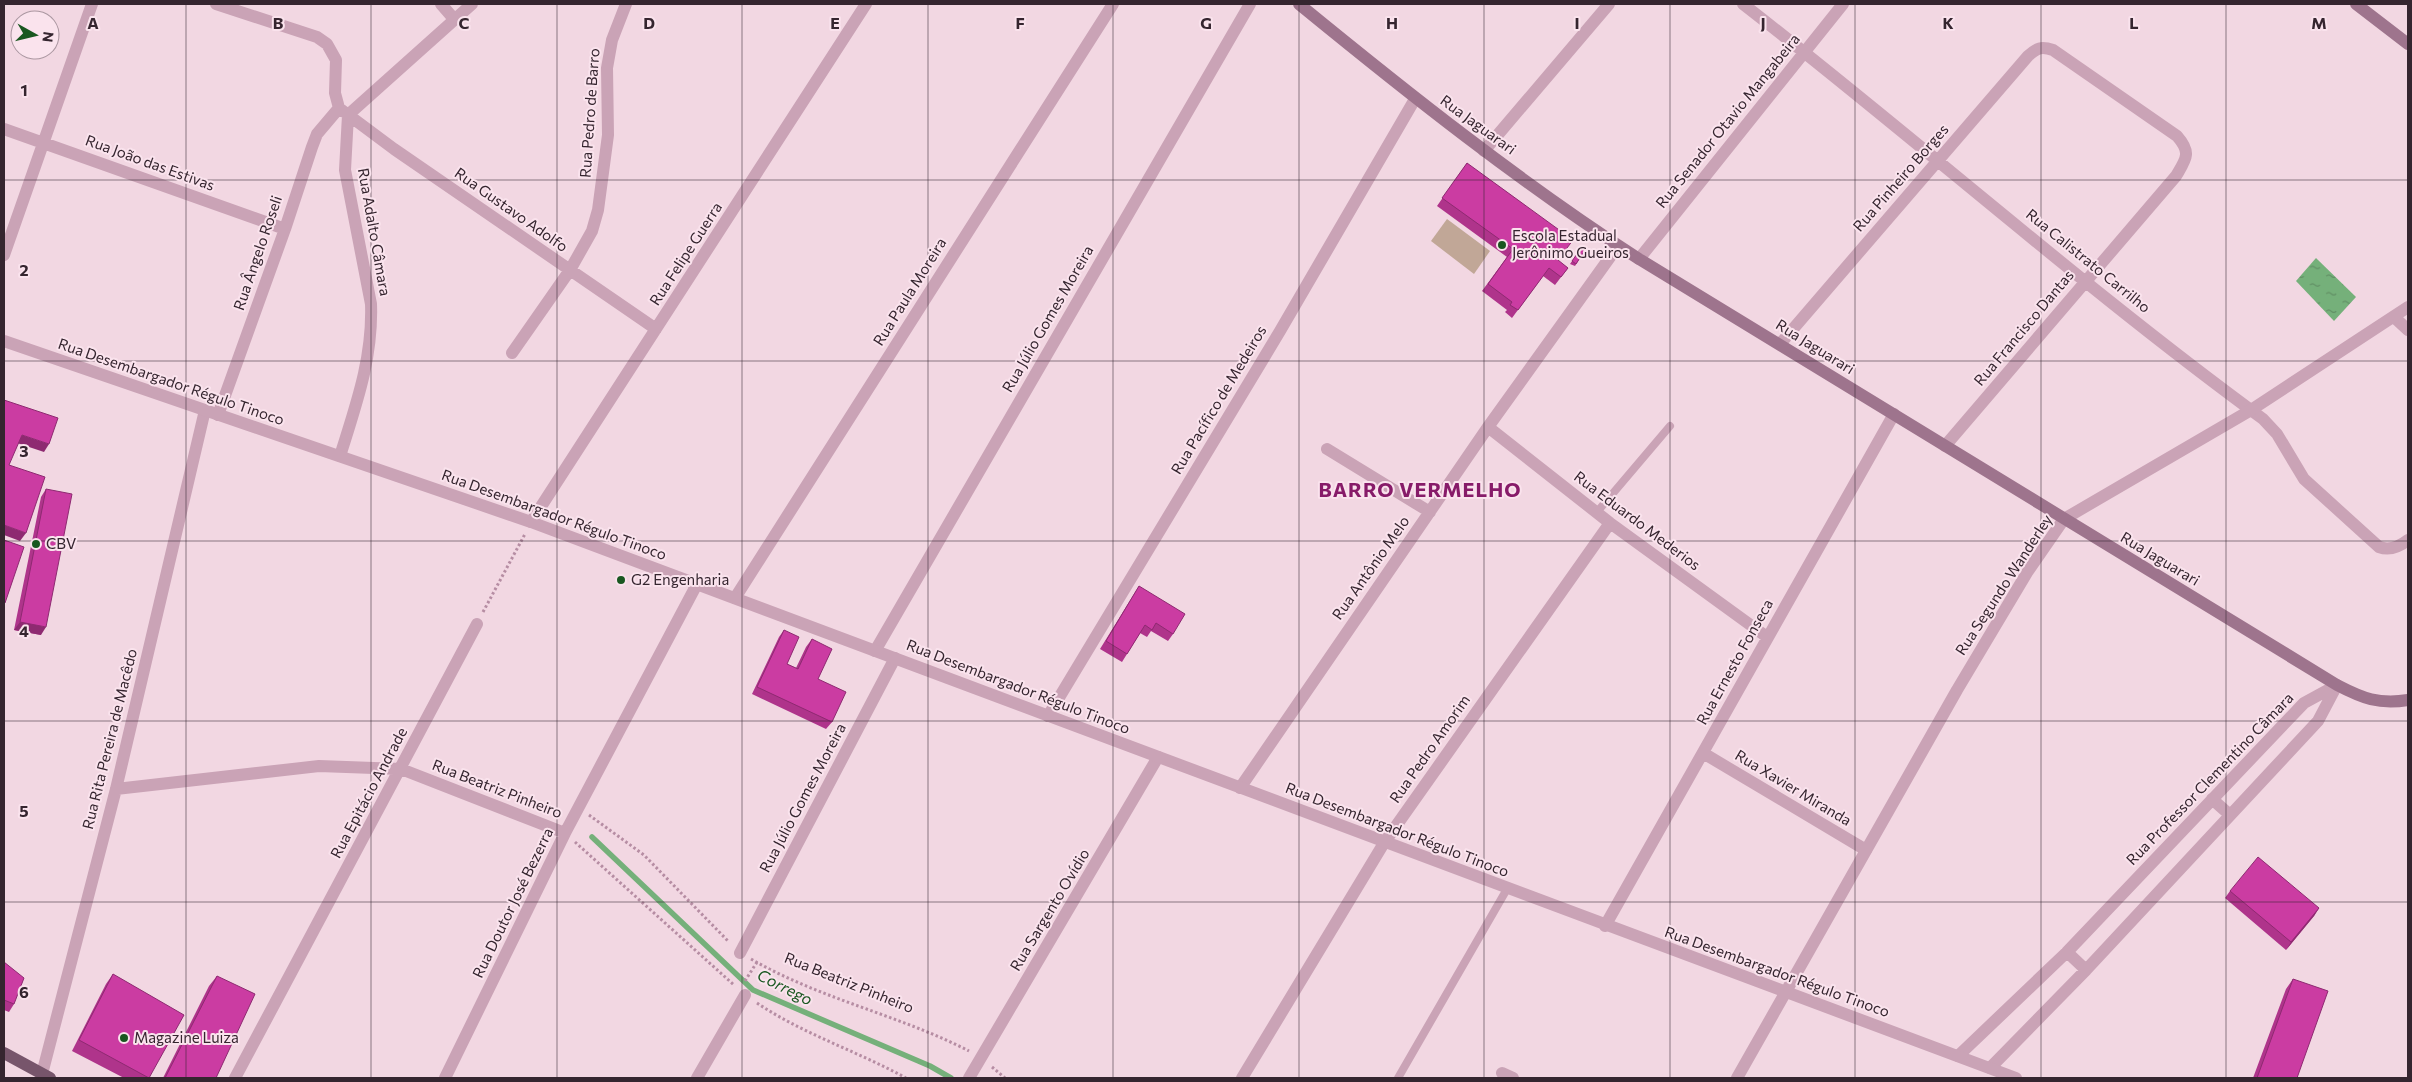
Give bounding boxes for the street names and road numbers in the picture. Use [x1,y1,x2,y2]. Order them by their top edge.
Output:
street label: Rua Senador Otavio Mangabeira [1651,30,1803,211]
street label: Rua Pedro de Barro [575,47,603,178]
street label: Rua Jaguarari [1437,91,1520,158]
street label: Rua Pinheiro Borges [1849,120,1952,235]
street label: Rua João das Estivas [83,130,218,194]
street label: Rua Gustavo Adolfo [451,163,572,255]
street label: Rua Adalto Câmara [355,166,395,297]
street label: Rua Ângelo Roseli [228,193,285,312]
street label: Rua Felipe Guerra [645,198,725,308]
street label: Rua Calistrato Carrilho [2023,205,2154,316]
street label: Rua Paula Moreira [869,234,950,349]
street label: Rua Júlio Gomes Moreira [998,242,1097,395]
street label: Rua Francisco Dantas [1970,266,2077,389]
street label: Rua Jaguarari [1773,315,1858,377]
street label: Rua Pacífico de Medeiros [1167,322,1270,477]
street label: Rua Desembargador Régulo Tinoco [56,334,287,428]
street label: Rua Desembargador Régulo Tinoco [439,465,669,563]
street label: Rua Eduardo Mederios [1571,467,1704,574]
street label: Rua Segundo Wanderley [1951,511,2056,658]
street label: Rua Antônio Melo [1328,512,1413,623]
street label: Rua Jaguarari [2118,527,2203,589]
street label: Rua Ernesto Fonseca [1692,596,1776,728]
street label: Rua Desembargador Régulo Tinoco [904,635,1133,737]
street label: Rua Rita Pereira de Macêdo [78,647,140,831]
street label: Rua Professor Clementino Câmara [2122,688,2297,868]
street label: Rua Pedro Amorim [1385,691,1473,806]
street label: Rua Júlio Gomes Moreira [755,720,849,875]
street label: Rua Epitácio Andrade [326,724,410,861]
street label: Rua Xavier Miranda [1732,745,1855,829]
street label: Rua Beatriz Pinheiro [430,755,565,821]
street label: Rua Desembargador Régulo Tinoco [1283,778,1512,880]
street label: Rua Doutor José Bezerra [468,825,556,981]
street label: Rua Sargento Ovídio [1006,845,1093,974]
street label: Rua Desembargador Régulo Tinoco [1662,922,1892,1020]
street label: Rua Beatriz Pinheiro [782,948,917,1016]

